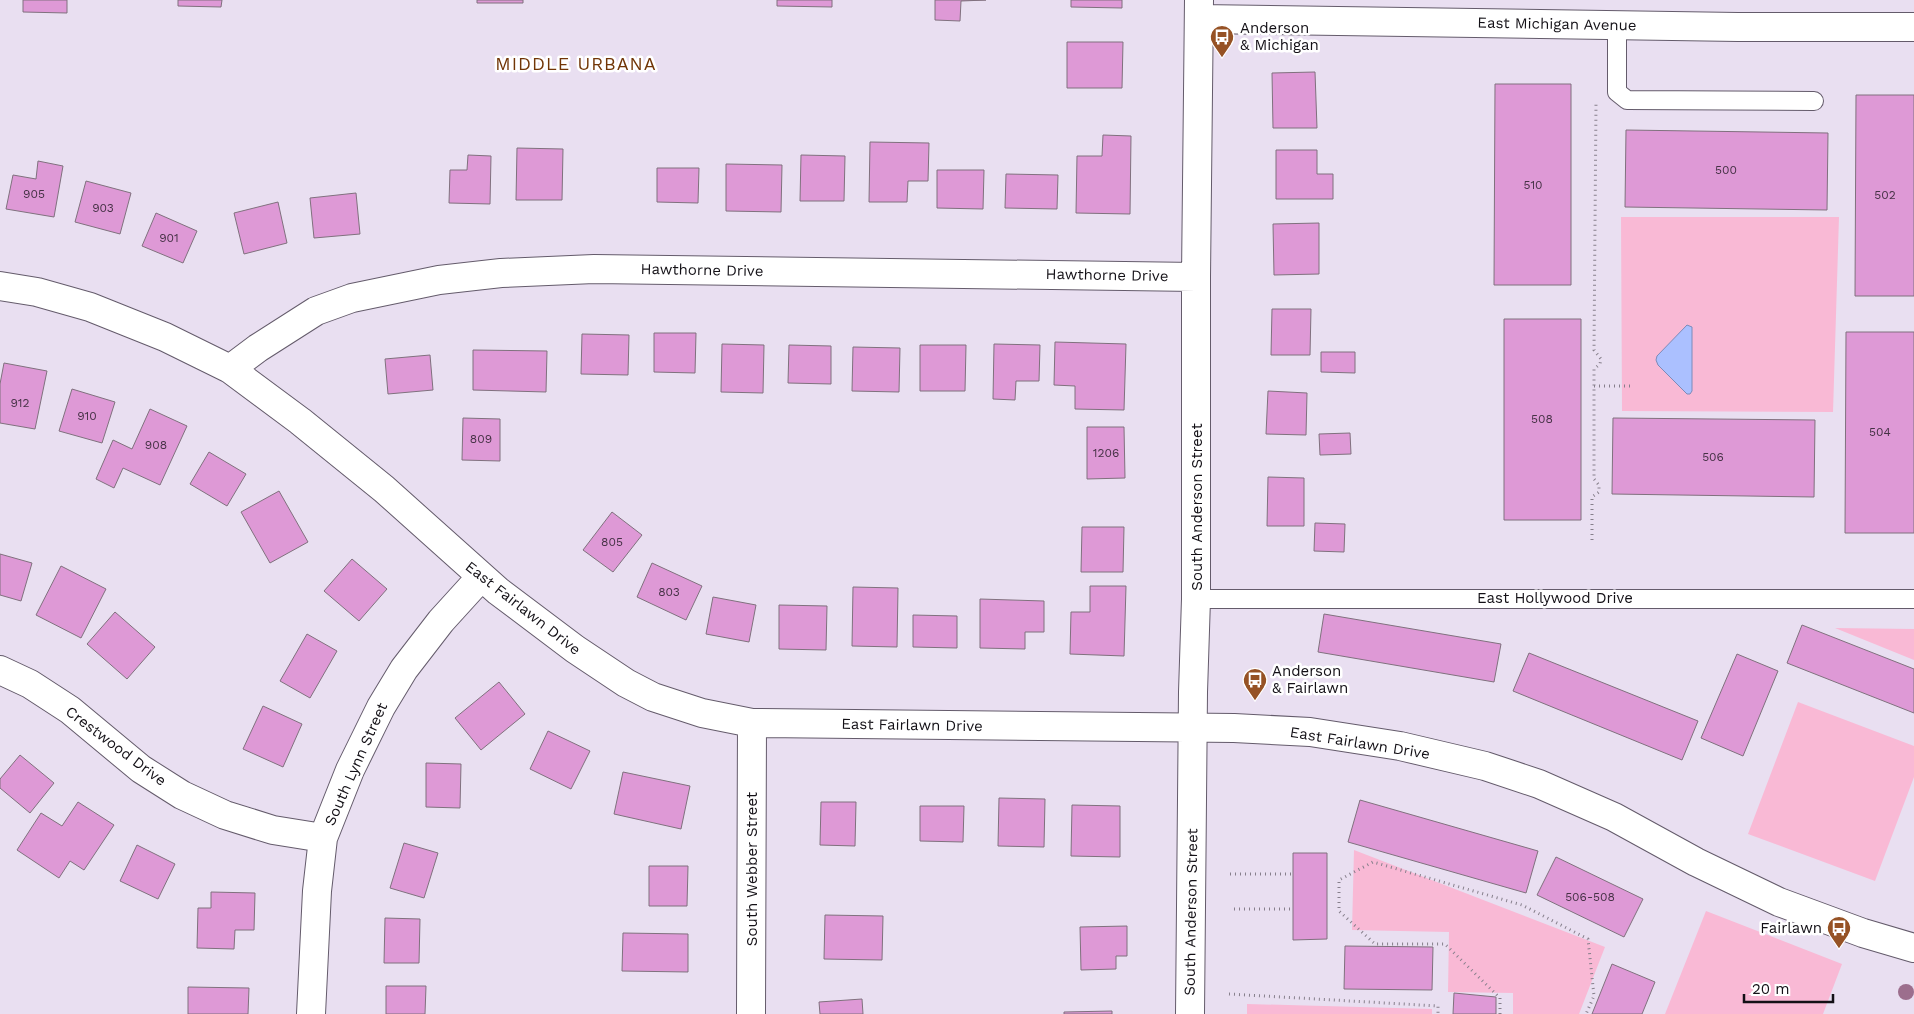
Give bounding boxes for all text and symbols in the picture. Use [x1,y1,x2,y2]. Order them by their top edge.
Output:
street label: East Michigan Avenue [1477,14,1637,34]
place label: Anderson & Michigan [1240,19,1319,54]
bus stop icon: Anderson & Michigan [1209,24,1235,58]
district label: MIDDLE URBANA [495,53,657,74]
house number: 500 [1715,163,1737,177]
house number: 510 [1523,178,1543,192]
house number: 905 [23,187,45,201]
house number: 502 [1874,188,1896,202]
house number: 903 [92,201,114,215]
house number: 901 [159,231,179,245]
street label: Hawthorne Drive [640,260,764,280]
street label: Hawthorne Drive [1045,265,1169,285]
house number: 912 [10,396,30,410]
house number: 910 [77,409,97,423]
house number: 508 [1531,412,1553,426]
street label: South Anderson Street [1188,423,1206,591]
house number: 504 [1869,425,1891,439]
house number: 809 [470,432,492,446]
house number: 908 [145,438,167,452]
house number: 1206 [1093,446,1119,460]
house number: 506 [1702,450,1724,464]
house number: 805 [601,535,623,549]
street label: East Fairlawn Drive [462,557,584,659]
house number: 803 [658,585,680,599]
street label: East Hollywood Drive [1477,589,1633,607]
place label: Anderson & Fairlawn [1272,662,1348,697]
bus stop icon: Anderson & Fairlawn [1242,667,1268,701]
street label: South Lynn Street [321,699,392,828]
street label: Crestwood Drive [62,702,170,790]
street label: East Fairlawn Drive [841,715,983,735]
street label: East Fairlawn Drive [1289,723,1431,763]
street label: South Webber Street [743,791,761,946]
street label: South Anderson Street [1181,827,1201,996]
house number: 506-508 [1565,890,1615,904]
bus stop icon: Fairlawn [1826,915,1852,949]
place label: Fairlawn [1760,919,1822,937]
scale bar [1744,972,1833,1004]
text: 20 m [1752,980,1790,998]

